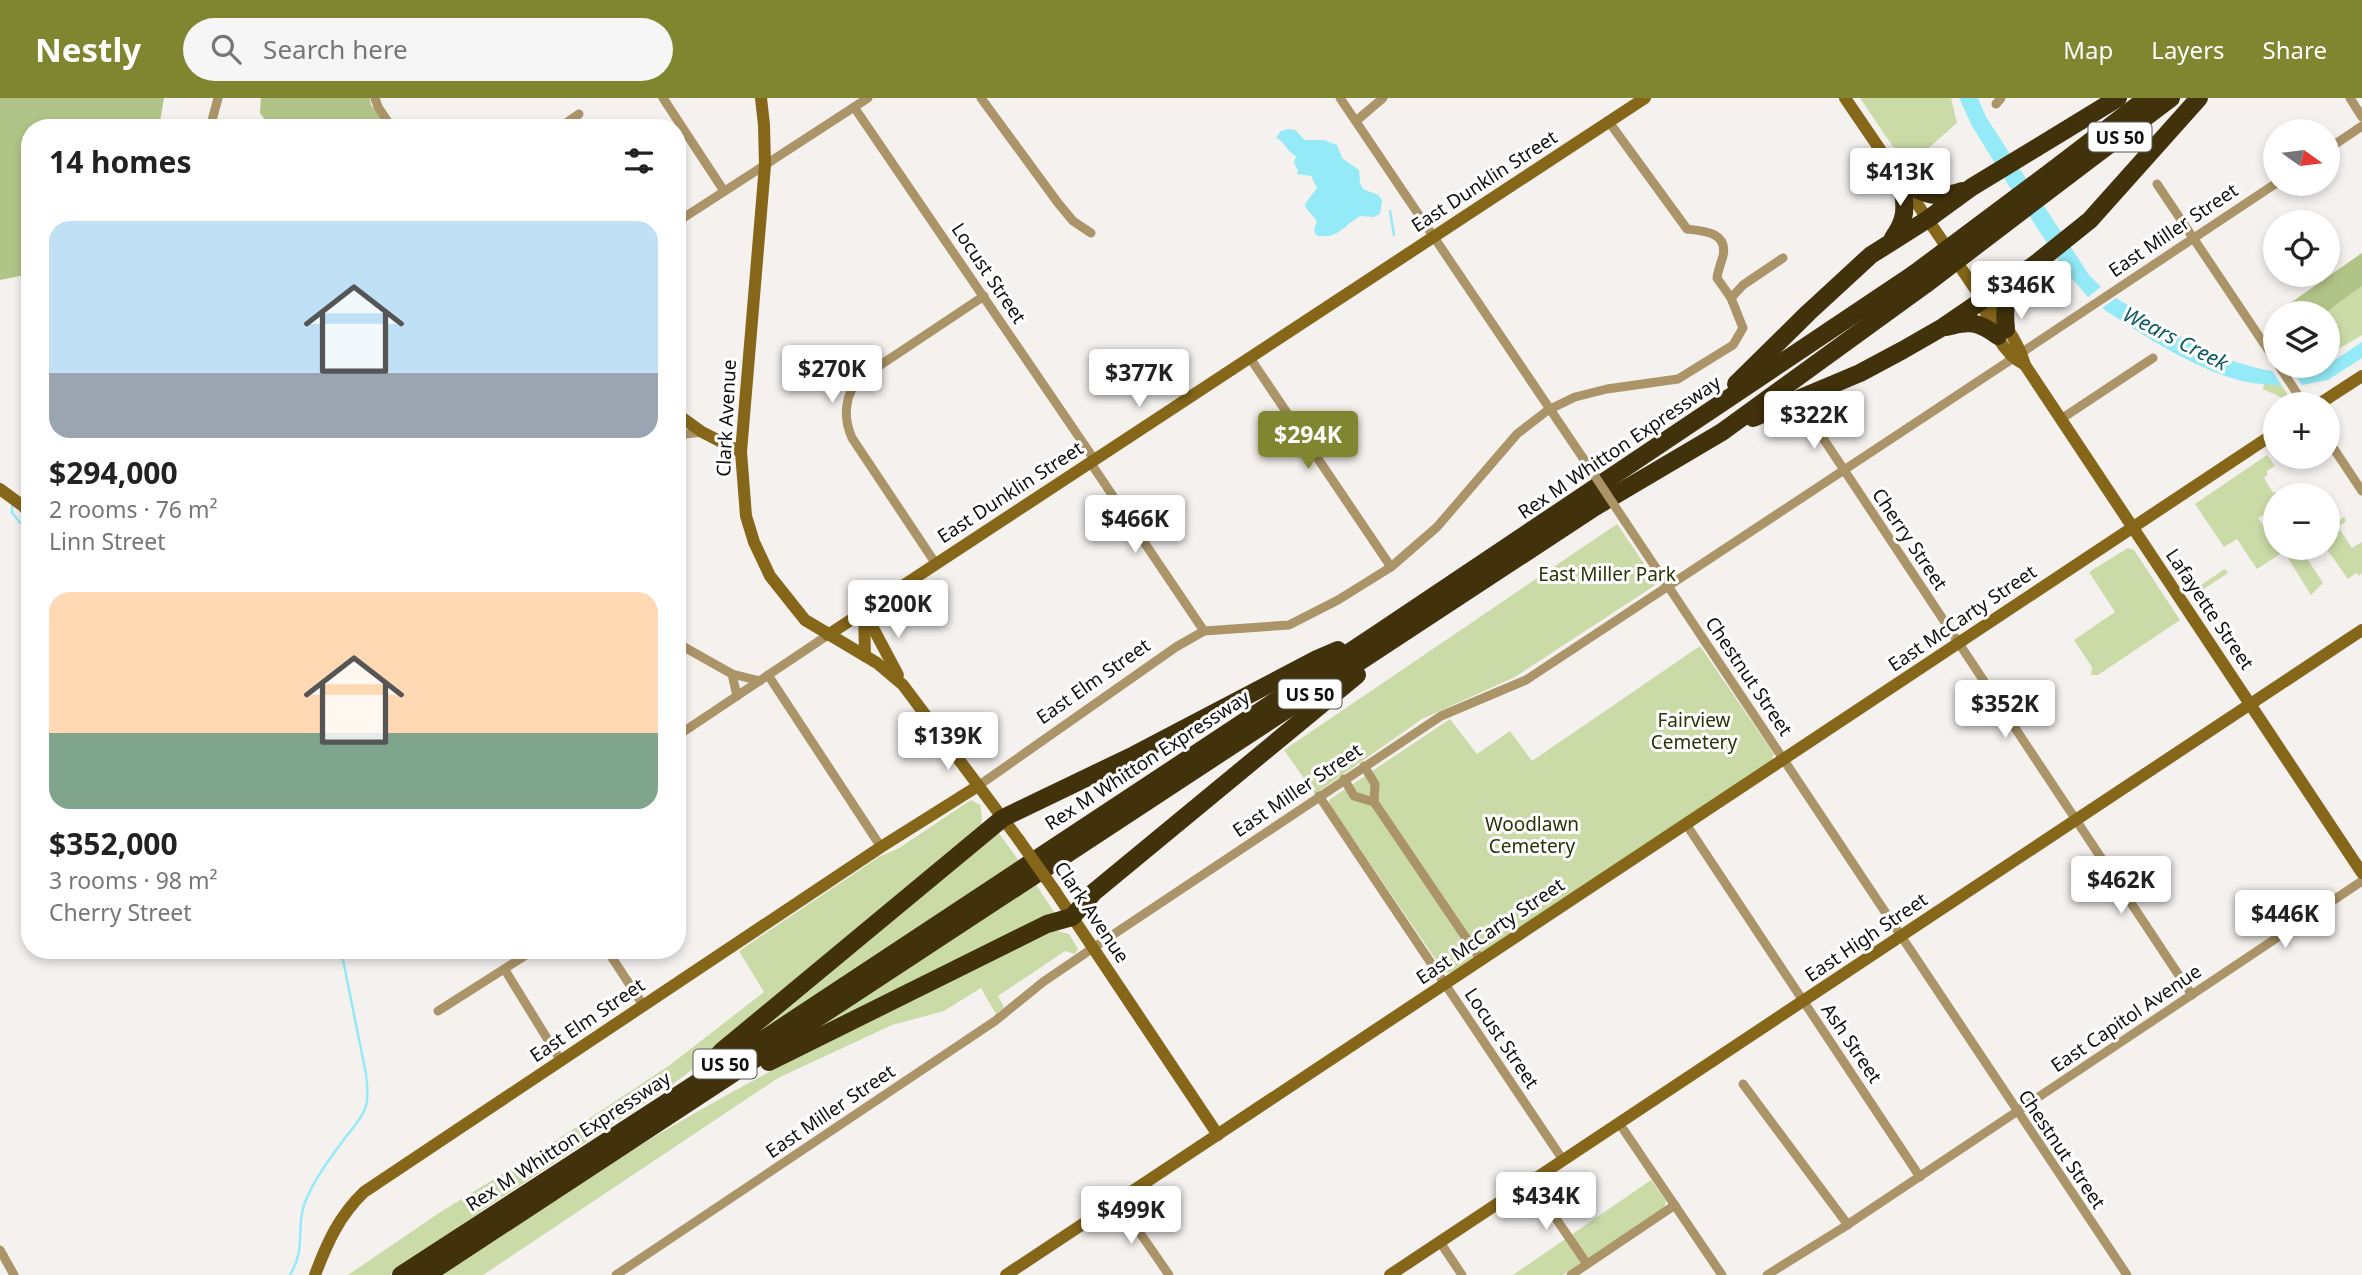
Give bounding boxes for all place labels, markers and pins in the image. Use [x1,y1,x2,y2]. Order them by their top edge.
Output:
pin: $413K [1851,148,1949,208]
pin: $346K [1972,262,2070,321]
pin: $270K [783,345,881,405]
pin: $377K [1090,350,1188,409]
pin: $322K [1765,392,1863,451]
pin: $294K [1259,412,1357,471]
pin: $466K [1086,496,1184,555]
pin: $200K [849,580,947,640]
pin: $352K [1956,680,2054,740]
pin: $139K [899,712,997,772]
pin: $462K [2072,856,2170,916]
pin: $446K [2236,890,2334,950]
pin: $434K [1497,1172,1595,1232]
pin: $499K [1082,1186,1180,1246]

